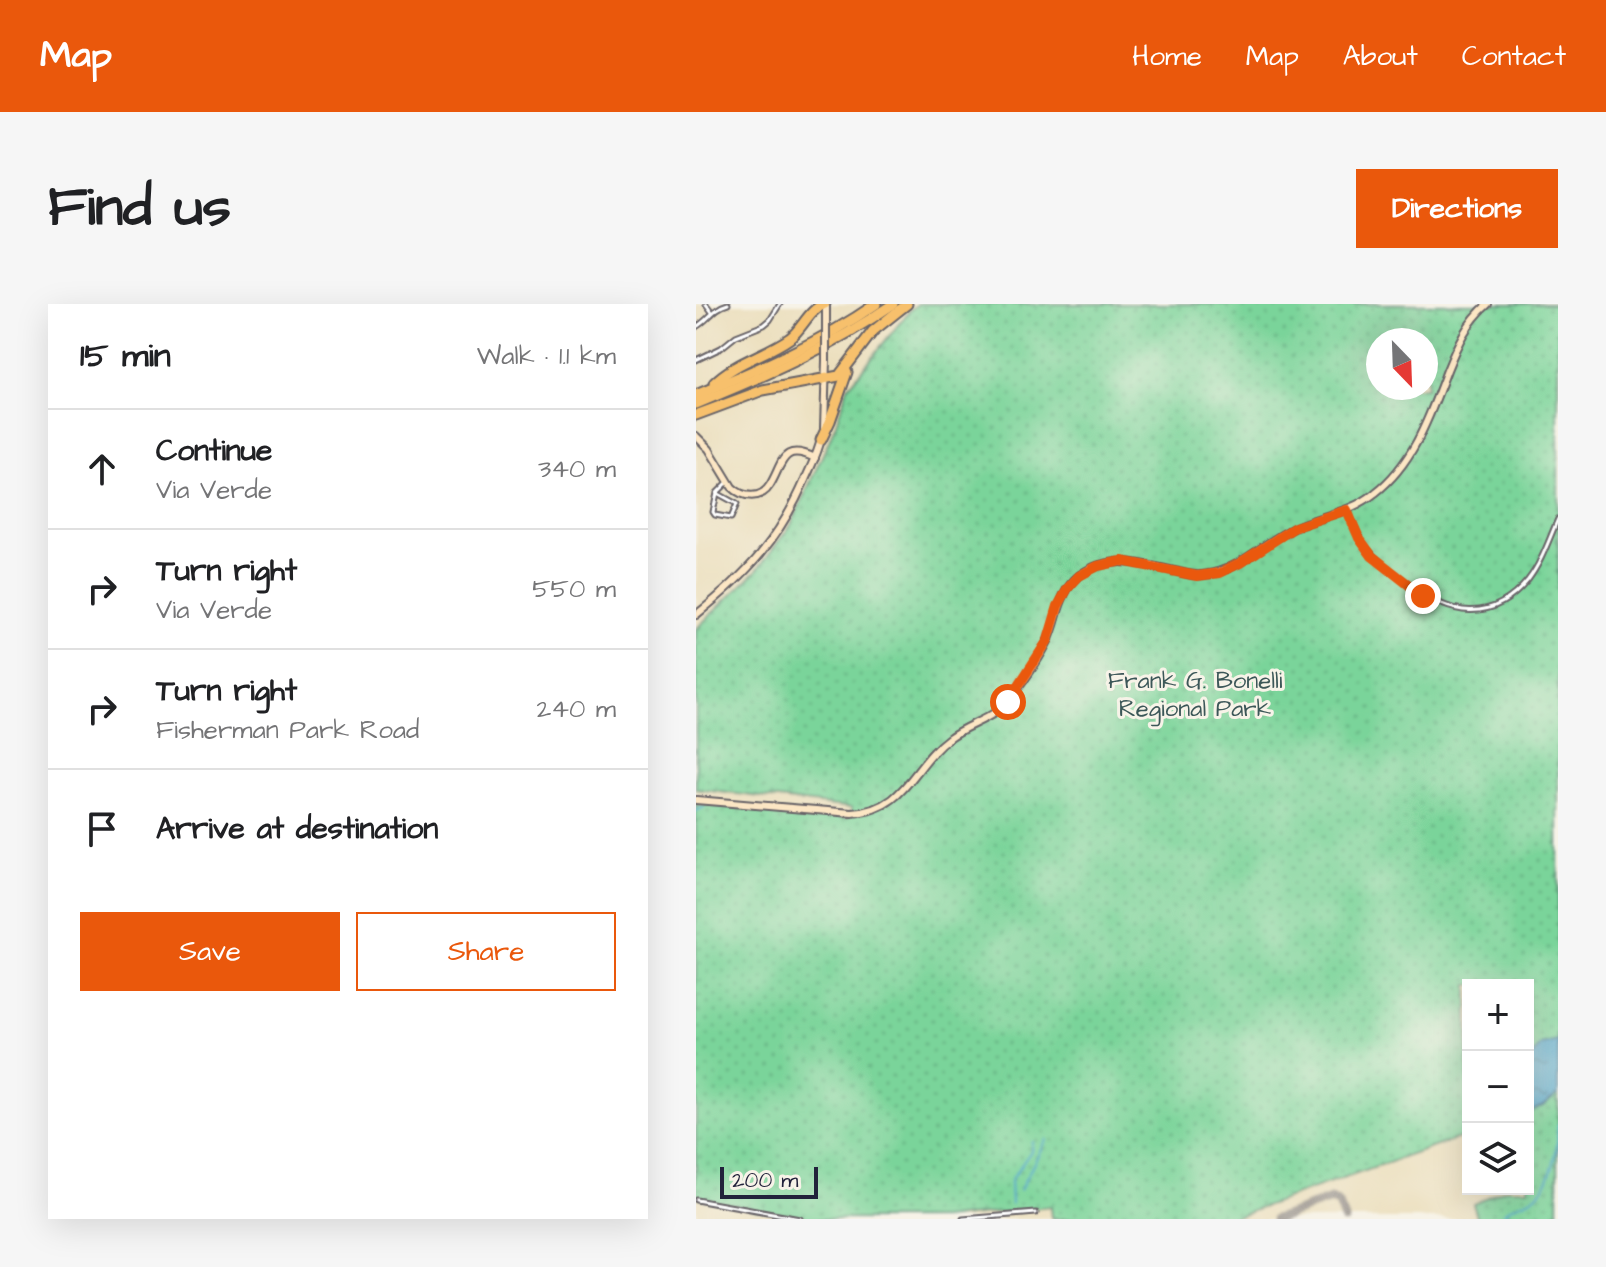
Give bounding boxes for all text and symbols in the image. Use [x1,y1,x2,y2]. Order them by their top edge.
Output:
text: Map [40,30,112,82]
text: Home [1132,37,1202,76]
text: Map [1246,37,1299,76]
text: About [1343,37,1418,76]
text: Contact [1462,37,1566,76]
text: Find us [48,169,231,247]
button: Directions [1356,169,1558,248]
north arrow [1366,328,1438,400]
text: 15 min [80,332,171,380]
text: Walk · 1.1 km [477,338,616,374]
text: Continue [156,430,272,472]
icon: ahead [80,447,124,491]
text: 340 m [538,451,616,487]
text: Via Verde [156,472,272,508]
text: Turn right [156,550,297,592]
icon: right [80,567,124,611]
text: 550 m [532,571,616,607]
route end [1405,578,1441,614]
text: Via Verde [156,592,272,628]
park label: Frank G. Bonelli Regional Park [1108,664,1283,727]
text: Turn right [156,670,297,712]
route start [990,684,1026,720]
icon: right [80,687,124,731]
text: 240 m [536,691,616,727]
text: Fisherman Park Road [156,712,419,748]
icon: arrive [80,807,124,851]
text: Arrive at destination [156,808,438,850]
button: Save [80,912,340,991]
button: Share [356,912,616,991]
map controls [1462,979,1534,1195]
button: + [1462,979,1534,1051]
button: − [1462,1051,1534,1123]
button: layers [1462,1123,1534,1195]
scale bar [720,1163,818,1199]
text: 200 m [732,1165,798,1196]

